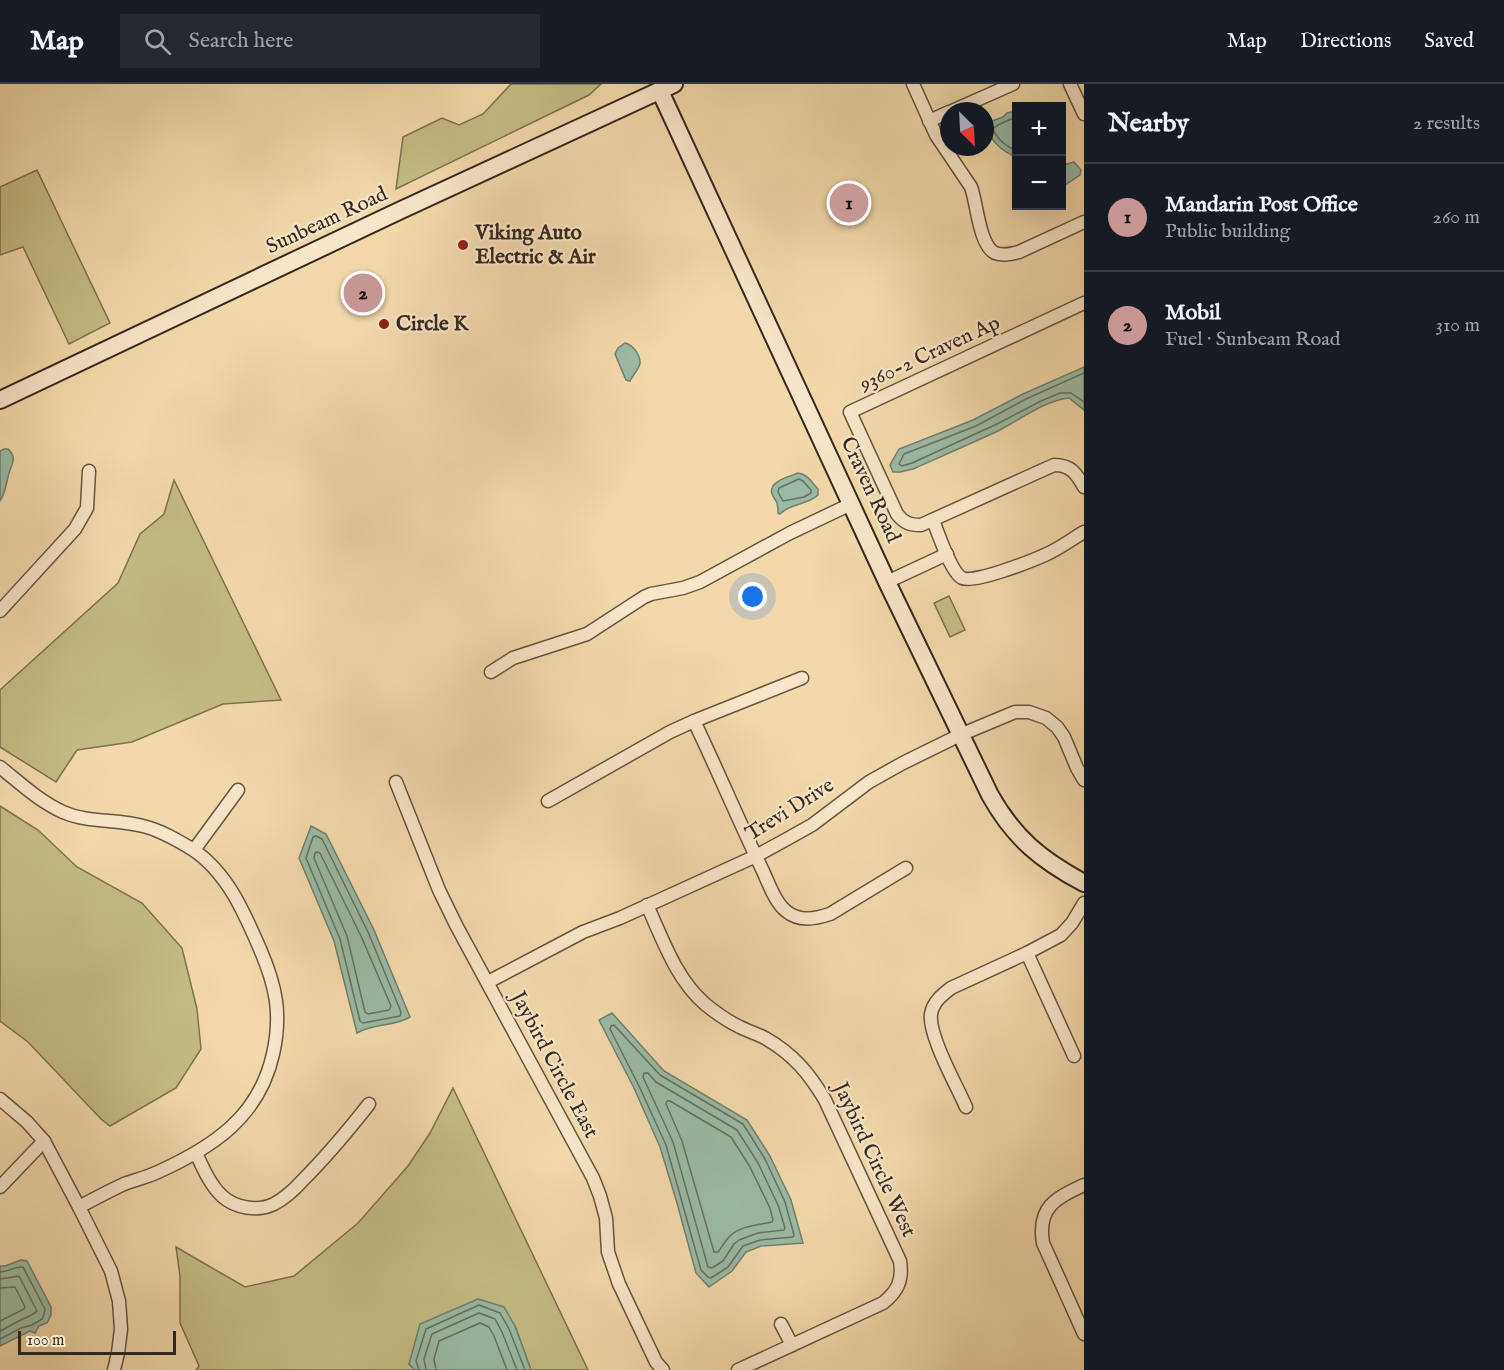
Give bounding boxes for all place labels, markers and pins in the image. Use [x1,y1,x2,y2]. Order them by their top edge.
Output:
pin: 1 [830,180,868,226]
place label: Viking Auto Electric & Air [474,220,596,271]
marker: Viking Auto Electric & Air [456,238,470,252]
pin: 2 [344,270,382,316]
place label: Circle K [396,311,469,338]
marker: Circle K [377,317,391,331]

